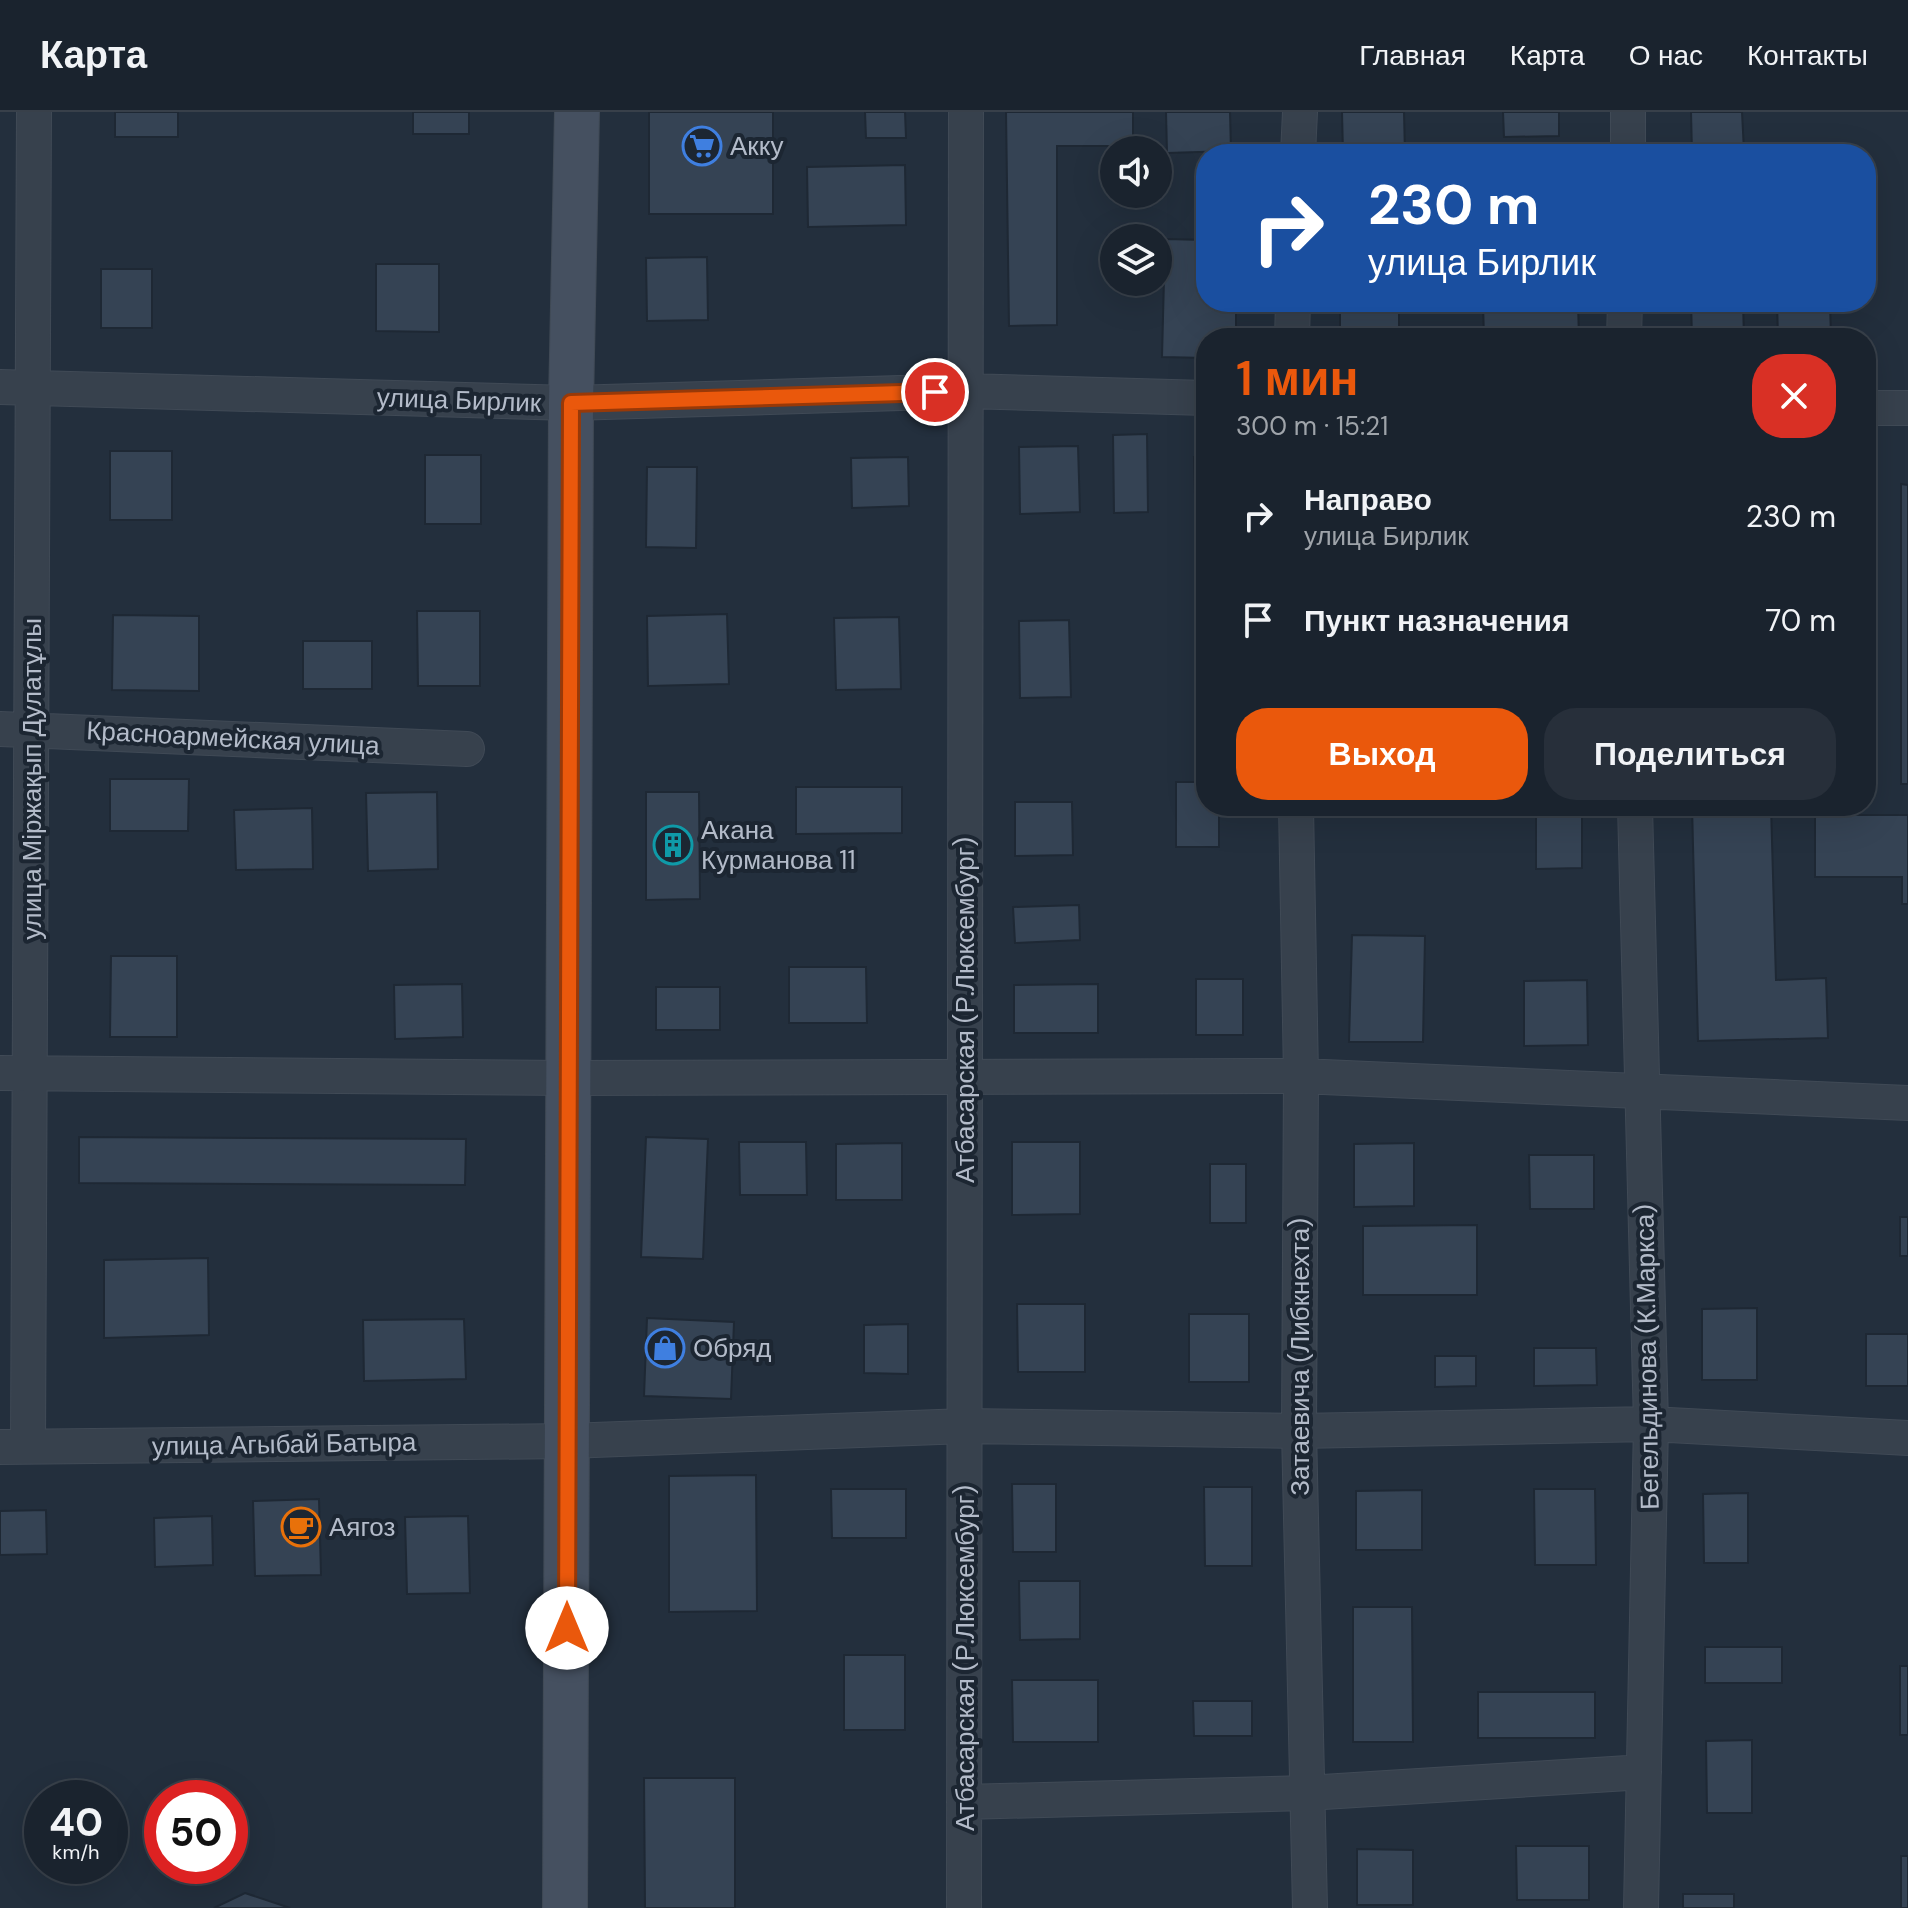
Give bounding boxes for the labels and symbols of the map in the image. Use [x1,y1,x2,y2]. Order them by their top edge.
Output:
supermarket icon: Акку [681,125,723,167]
place label: Акку [730,129,783,163]
pin [901,358,969,426]
street label: улица Бирлик [376,380,542,420]
street label: улица Міржақып Дулатұлы [15,618,49,940]
street label: Красноармейская улица [86,713,381,763]
place label: Акана Курманова 11 [701,813,856,877]
building icon: Акана Курманова 11 [652,824,694,866]
street label: Атбасарская (Р.Люксембург) [948,837,982,1183]
street label: Бегельдинова (К.Маркса) [1627,1204,1667,1510]
street label: Затаевича (Либкнехта) [1283,1218,1317,1496]
shop icon: Обряд [644,1327,686,1369]
place label: Обряд [693,1331,772,1365]
street label: улица Агыбай Батыра [151,1425,417,1463]
street label: Атбасарская (Р.Люксембург) [948,1485,982,1831]
cafe icon: Аягоз [280,1506,322,1548]
place label: Аягоз [329,1510,395,1544]
position arrow [525,1586,609,1670]
speed limit sign: 50 [144,1780,248,1884]

